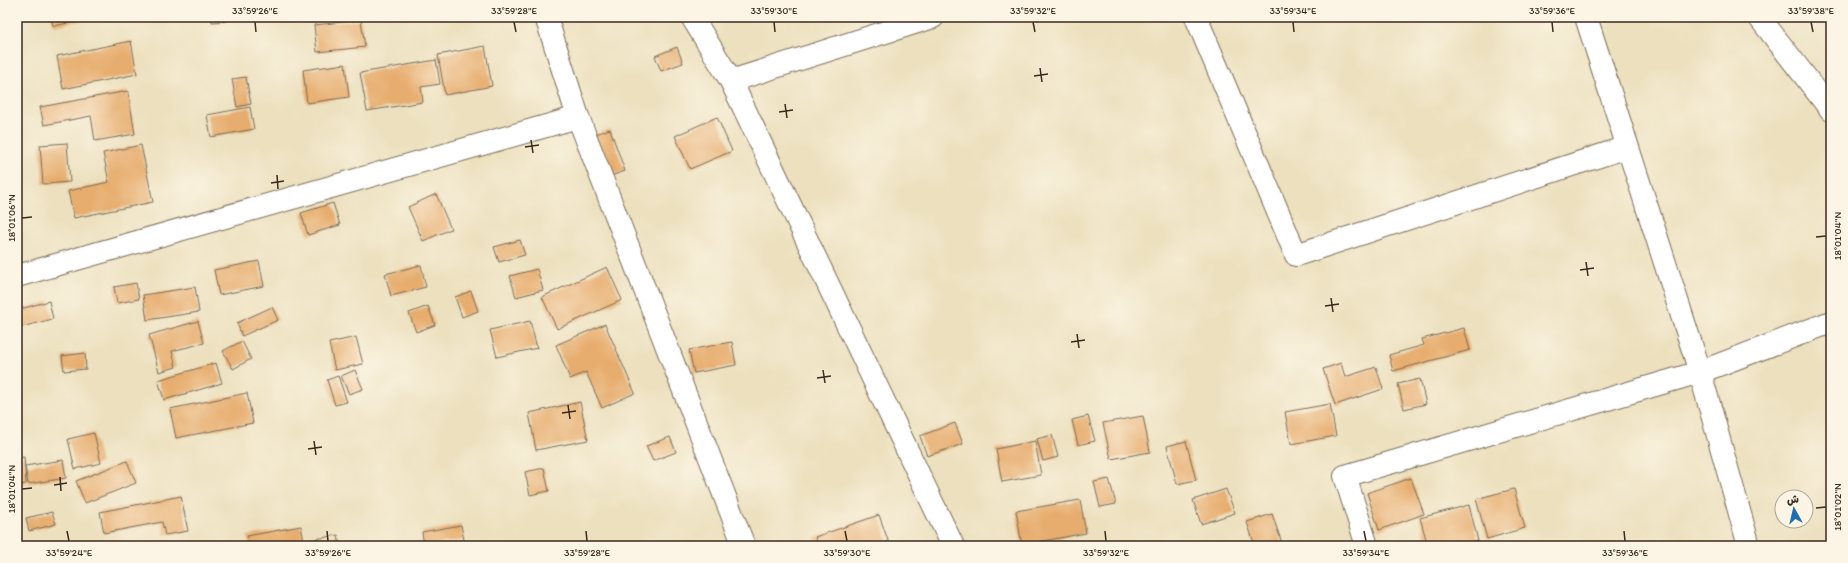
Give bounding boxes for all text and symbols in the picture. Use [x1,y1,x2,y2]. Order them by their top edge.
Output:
text: 33°59'26"E [232,4,278,17]
text: 33°59'28"E [491,4,538,17]
text: 33°59'30"E [751,4,798,17]
text: 33°59'32"E [1010,4,1057,17]
text: 33°59'34"E [1270,4,1317,17]
text: 33°59'36"E [1529,4,1576,17]
text: 33°59'38"E [1788,4,1835,17]
text: 18°01'06"N [5,194,18,242]
text: 18°01'04"N [1831,212,1844,260]
text: 18°01'04"N [5,465,18,513]
text: 18°01'02"N [1831,483,1844,531]
north arrow [1774,489,1814,529]
text: ش [1786,492,1800,507]
text: 33°59'24"E [46,546,93,559]
text: 33°59'26"E [305,546,351,559]
text: 33°59'28"E [564,546,611,559]
text: 33°59'30"E [824,546,871,559]
text: 33°59'32"E [1083,546,1130,559]
text: 33°59'34"E [1343,546,1390,559]
text: 33°59'36"E [1602,546,1649,559]

